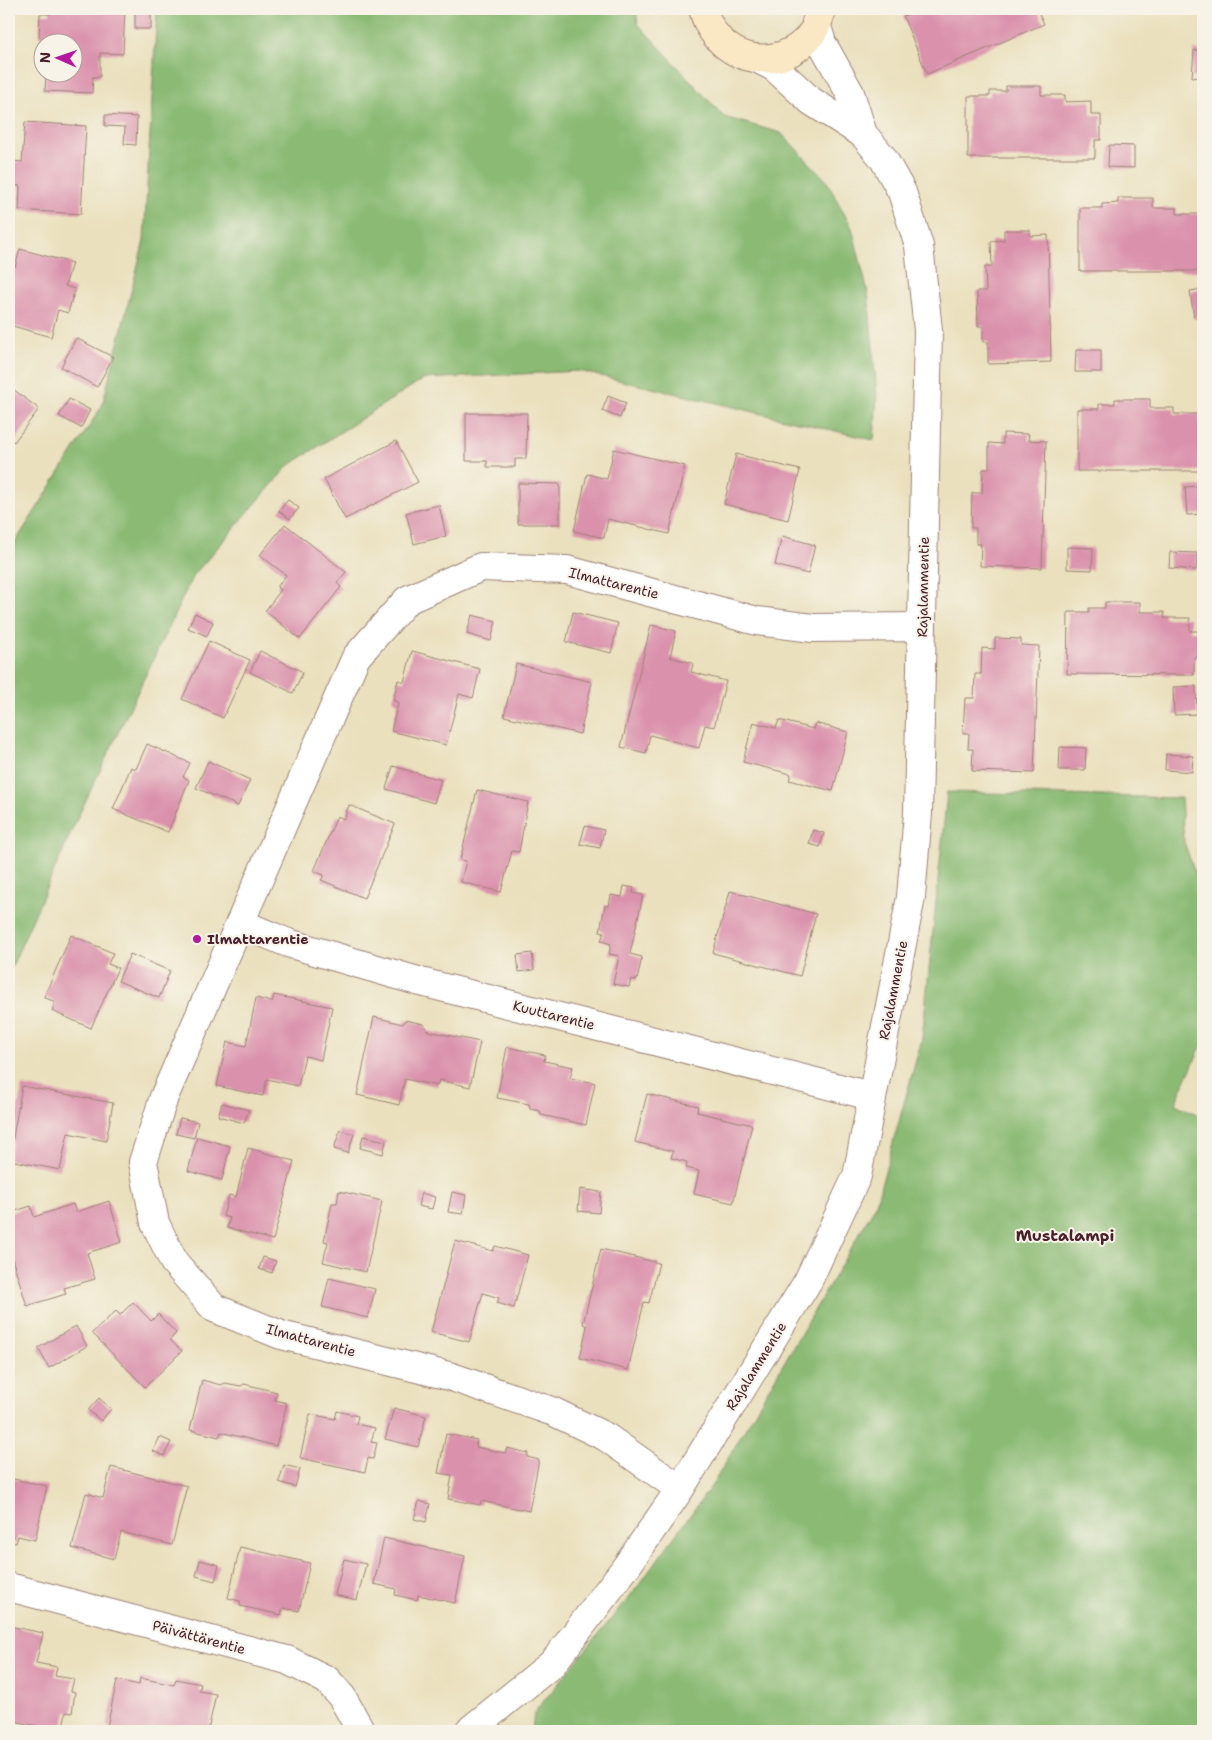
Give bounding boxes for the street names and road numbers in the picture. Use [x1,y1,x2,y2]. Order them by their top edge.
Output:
street label: Rajalammentie [913,536,933,638]
street label: Ilmattarentie [567,563,661,603]
street label: Rajalammentie [875,939,911,1041]
street label: Kuuttarentie [511,996,597,1034]
street label: Rajalammentie [722,1318,790,1414]
street label: Ilmattarentie [264,1319,358,1361]
street label: Päivättärentie [150,1616,248,1658]

